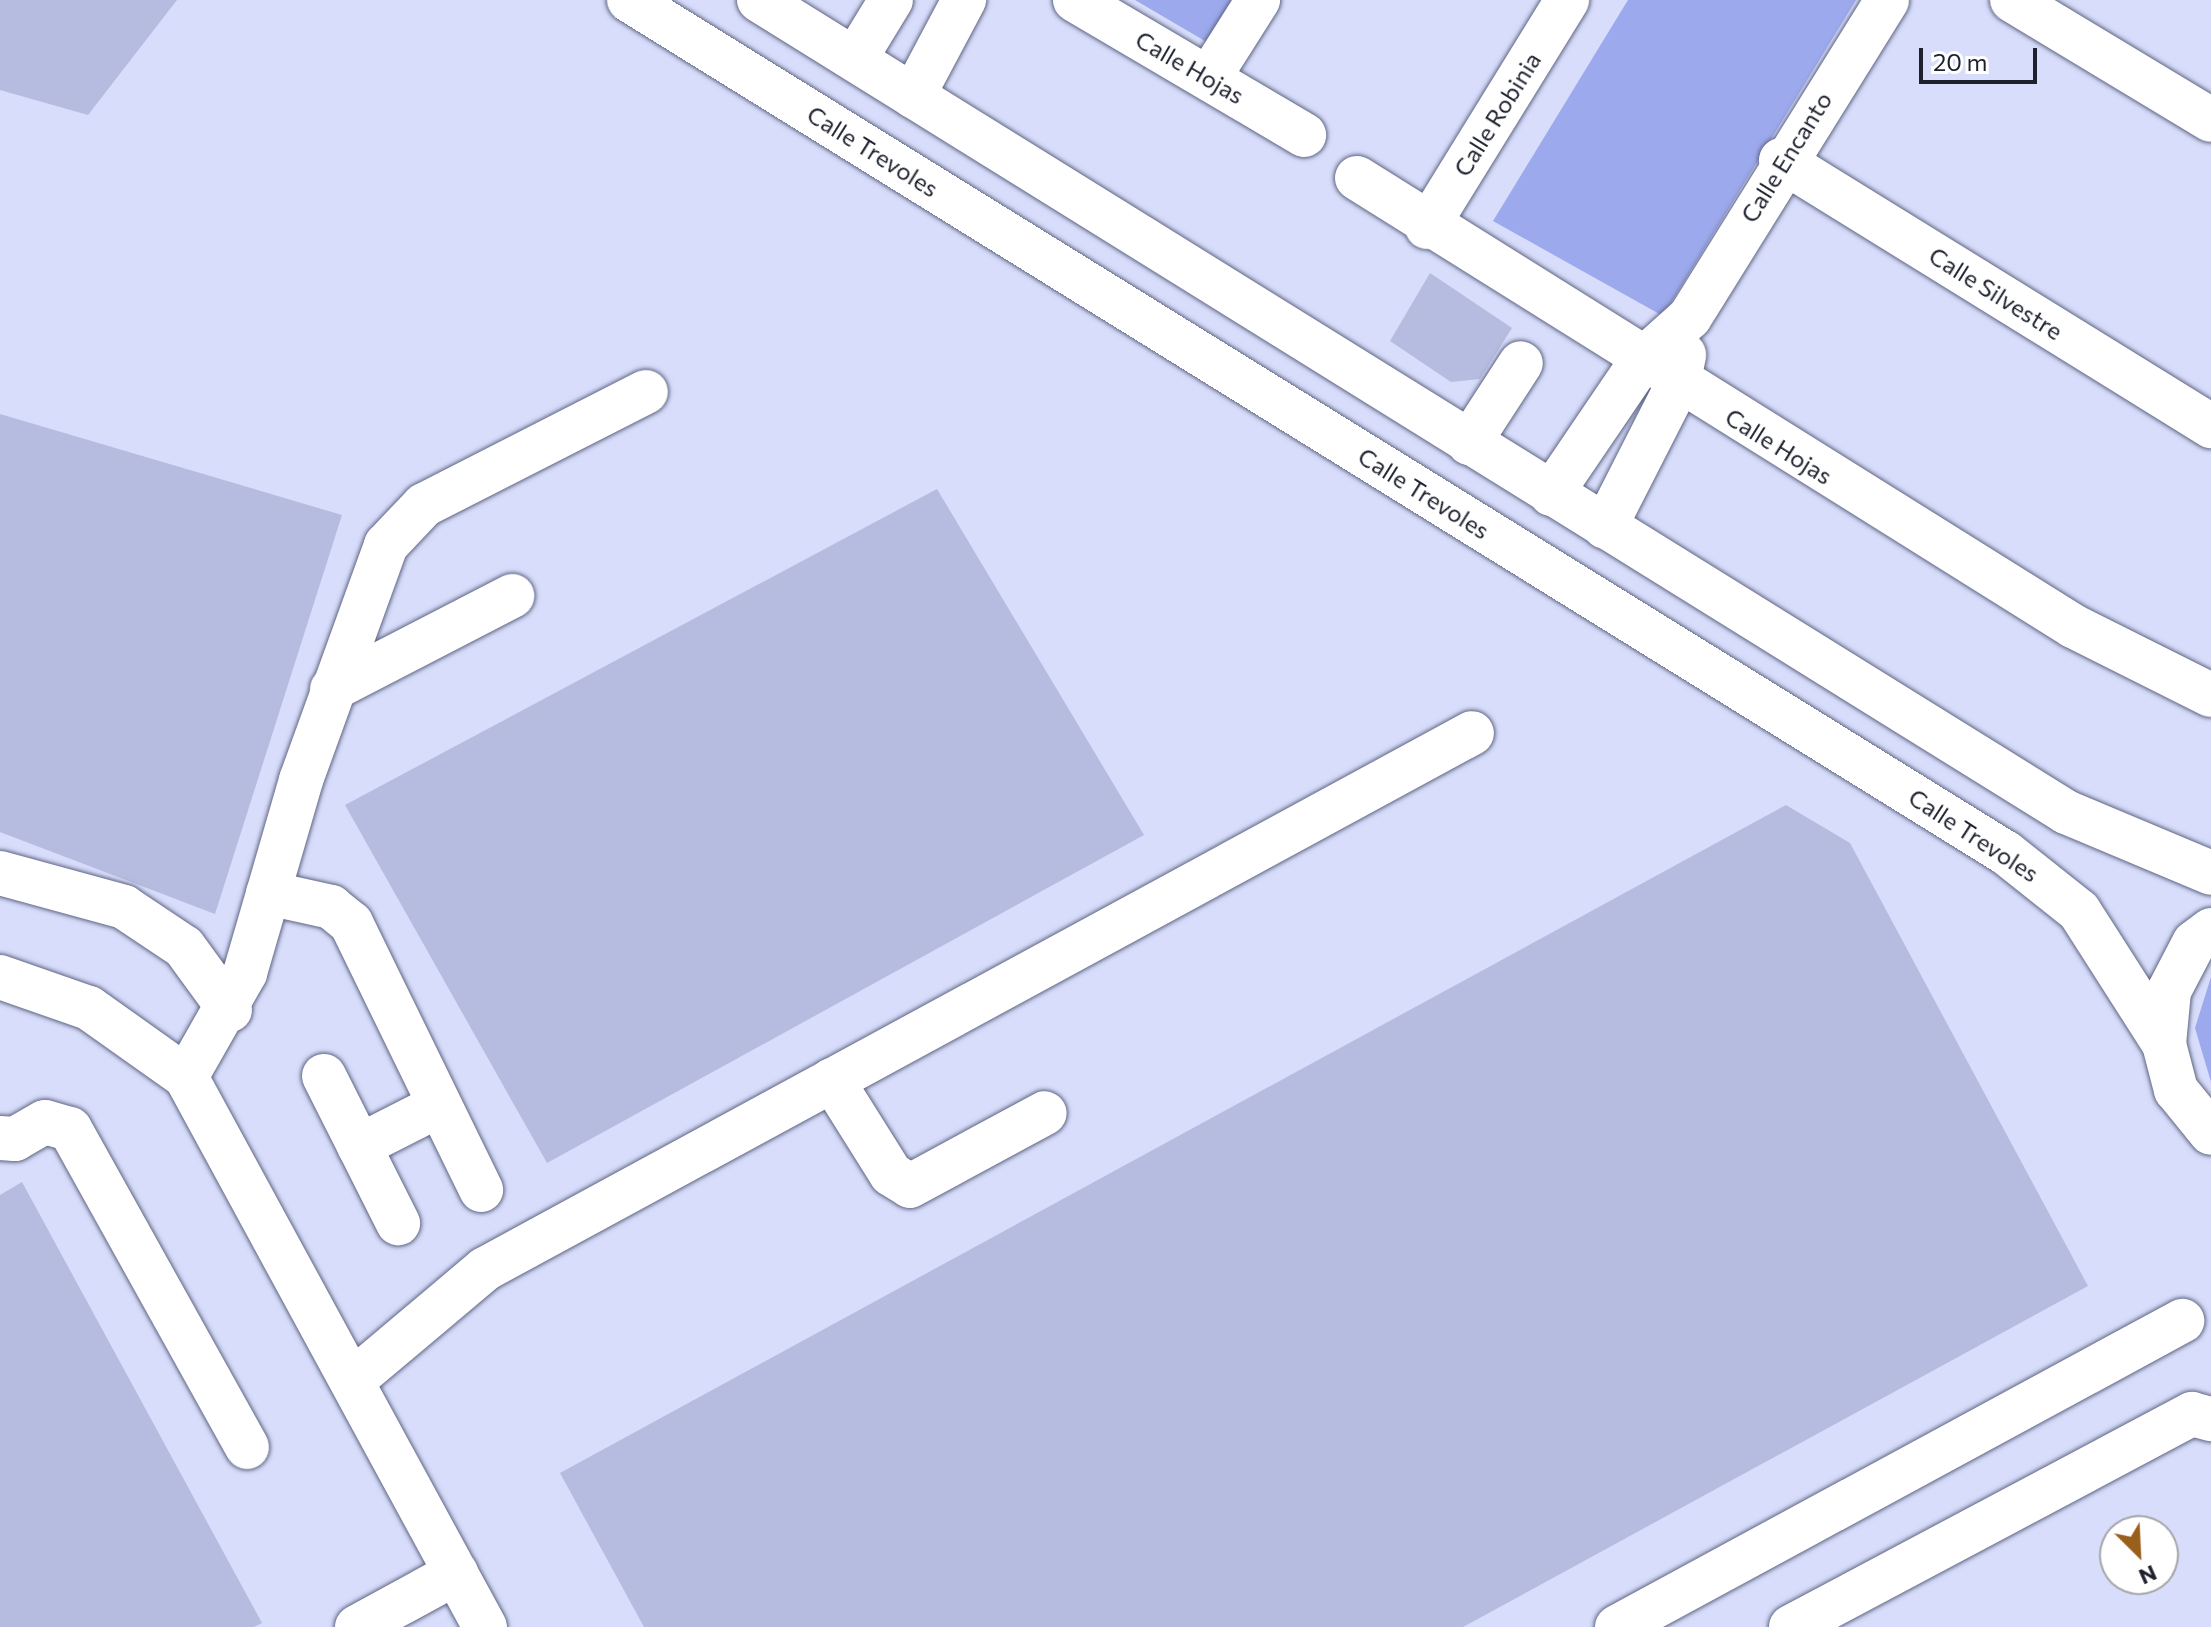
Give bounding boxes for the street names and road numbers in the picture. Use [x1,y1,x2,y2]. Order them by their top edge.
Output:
street label: Calle Hojas [1131,24,1249,110]
street label: Calle Robinia [1447,47,1547,181]
street label: Calle Encanto [1734,86,1838,228]
street label: Calle Trevoles [802,99,944,203]
street label: Calle Silvestre [1924,241,2068,345]
street label: Calle Hojas [1720,402,1838,490]
street label: Calle Trevoles [1353,441,1495,545]
street label: Calle Trevoles [1904,782,2044,888]

